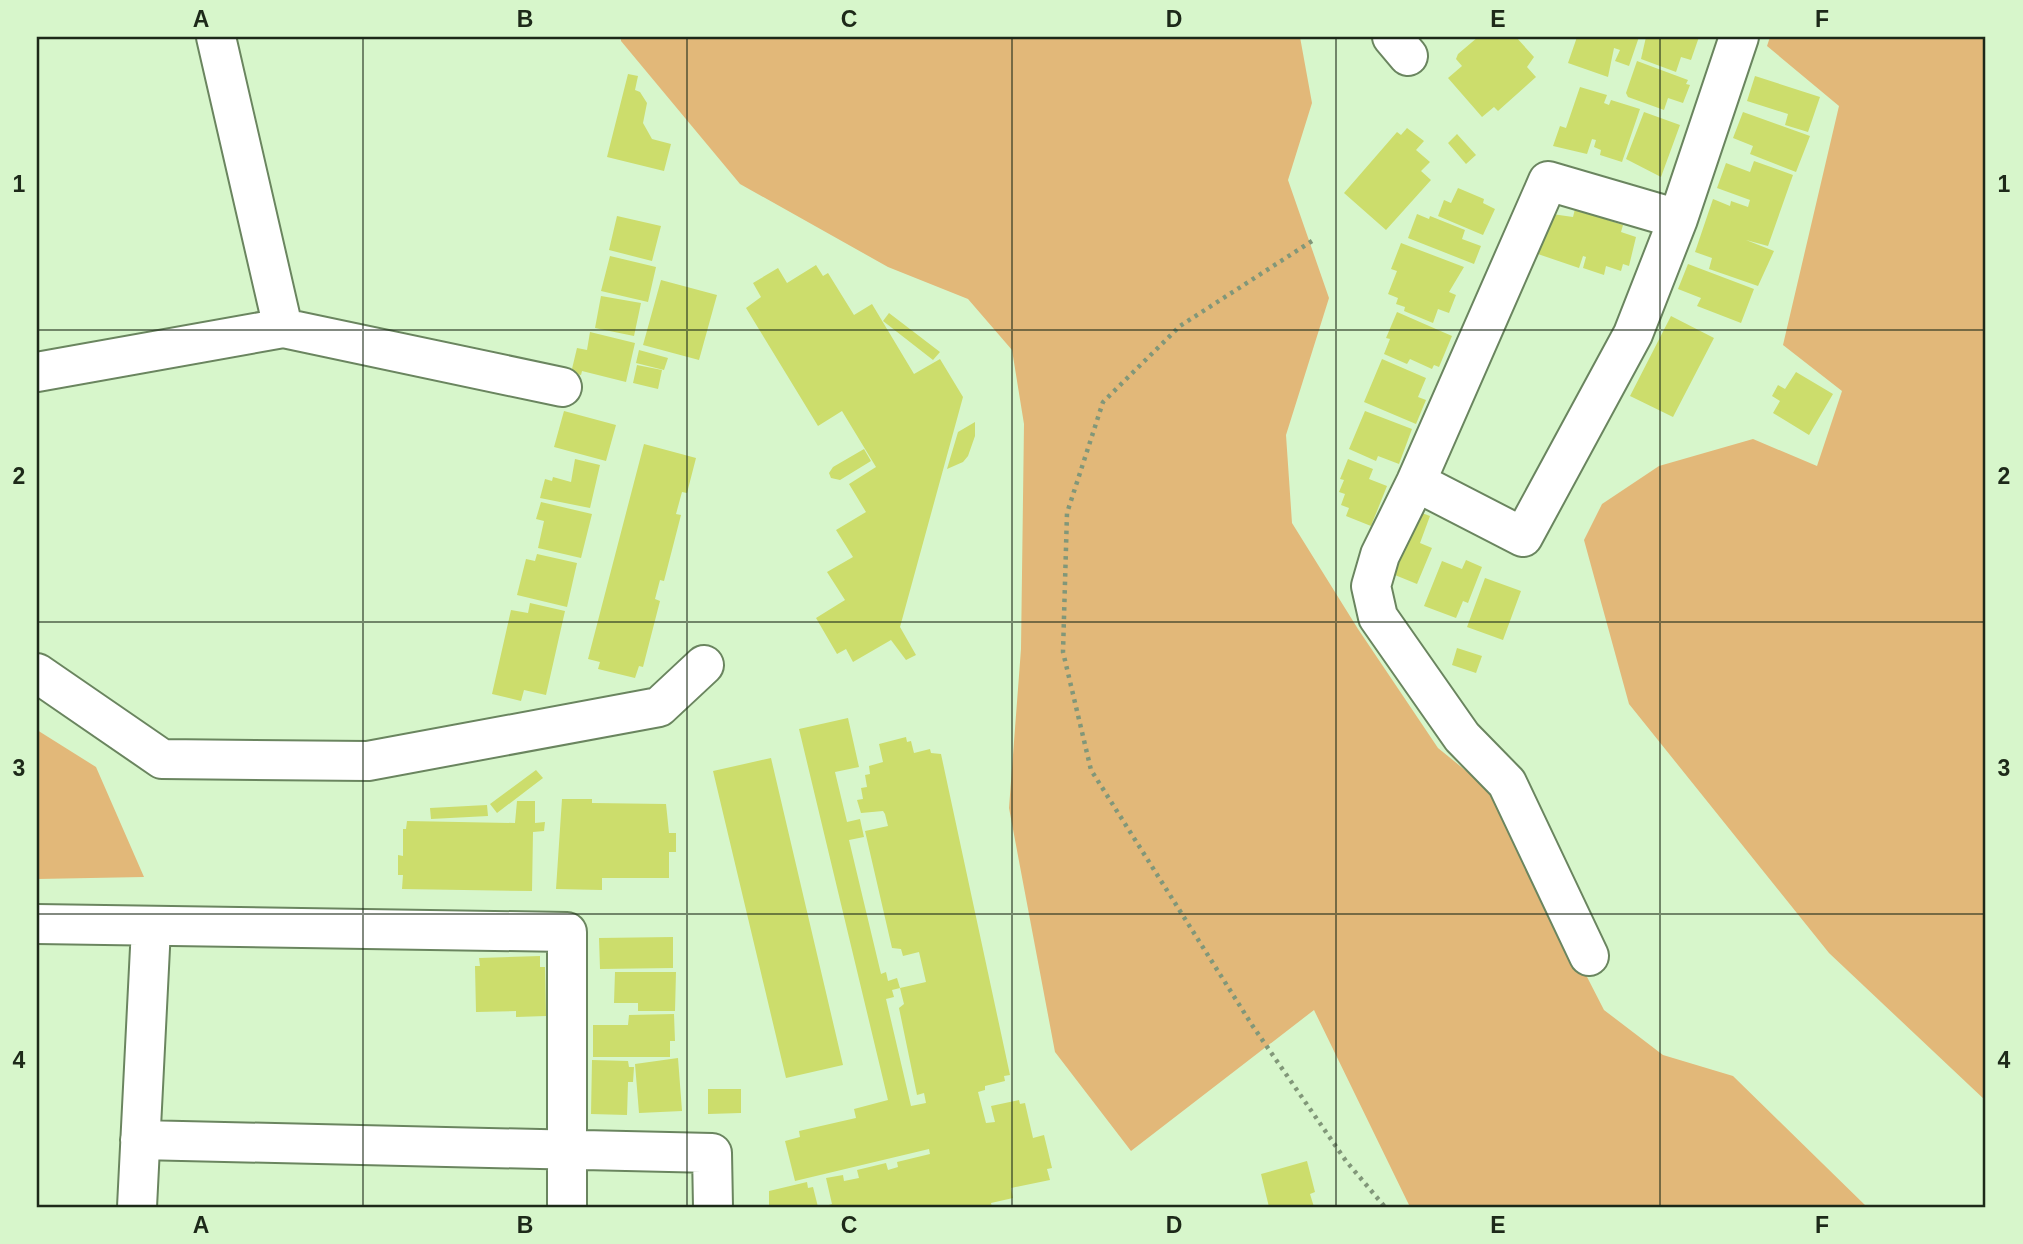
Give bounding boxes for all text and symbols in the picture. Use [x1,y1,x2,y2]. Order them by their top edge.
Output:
text: A [193,6,209,32]
text: B [517,6,533,32]
text: C [841,6,857,32]
text: D [1166,6,1182,32]
text: E [1490,6,1506,32]
text: F [1815,6,1829,32]
text: 1 [13,171,26,197]
text: 1 [1998,171,2011,197]
text: 2 [13,463,25,489]
text: 2 [1998,463,2010,489]
text: 3 [13,755,25,781]
text: 3 [1998,755,2010,781]
text: 4 [13,1047,26,1073]
text: 4 [1998,1047,2011,1073]
text: A [193,1212,209,1238]
text: B [517,1212,533,1238]
text: C [841,1212,857,1238]
text: D [1166,1212,1182,1238]
text: E [1490,1212,1506,1238]
text: F [1815,1212,1829,1238]

